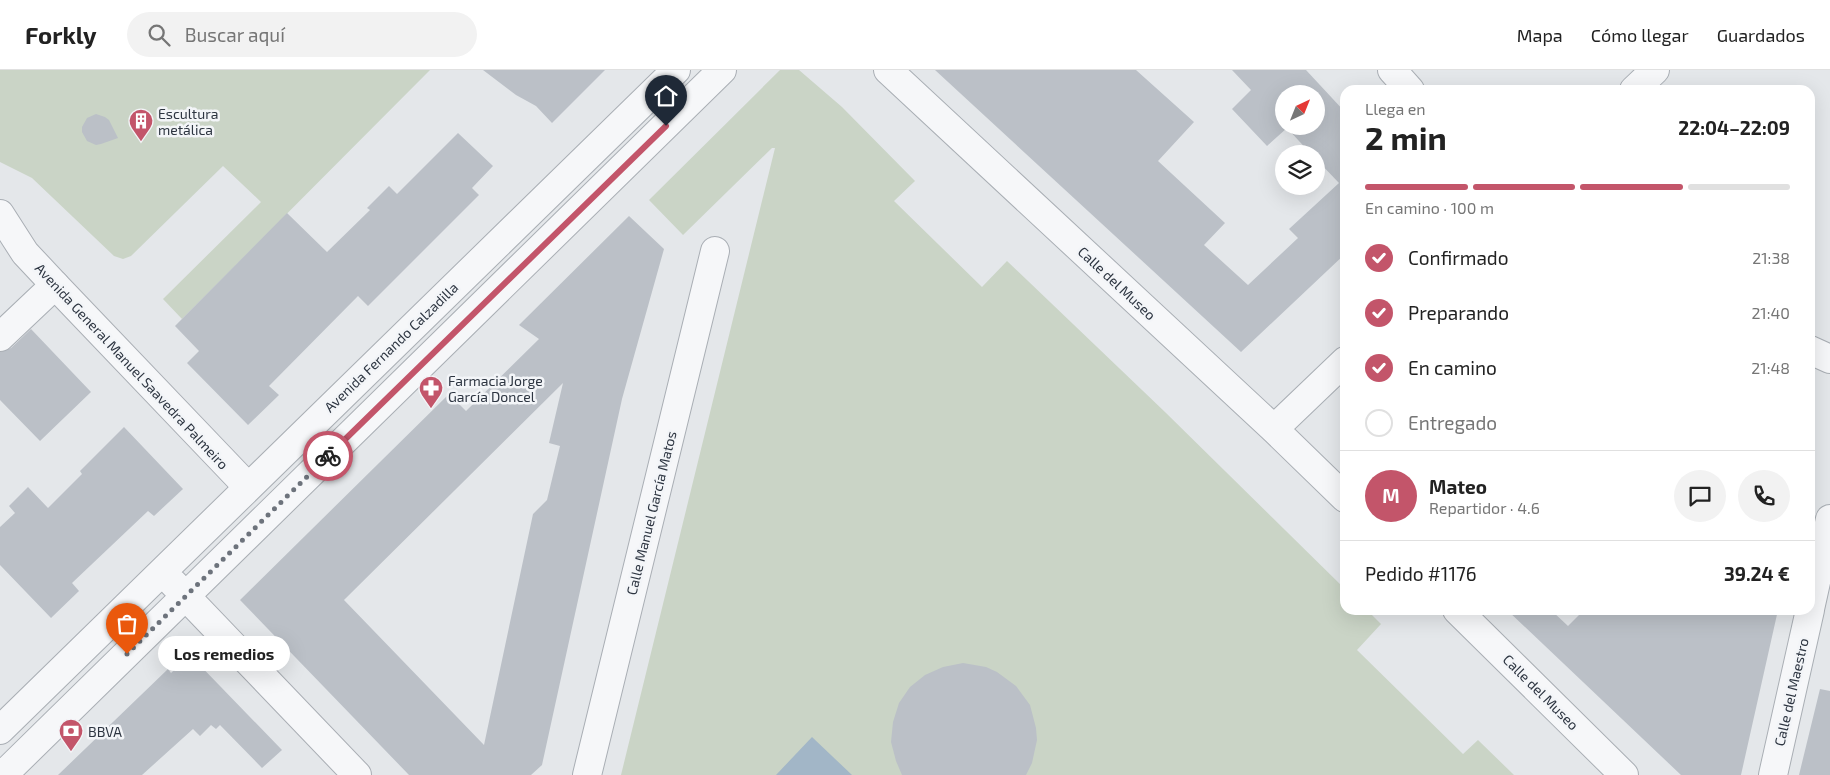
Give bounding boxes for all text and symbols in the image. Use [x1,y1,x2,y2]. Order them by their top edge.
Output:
search box [127,12,477,57]
text: Forkly [25,20,97,49]
icon: search [145,21,173,49]
text: Buscar aquí [185,23,285,46]
text: Mapa [1517,24,1563,46]
text: Cómo llegar [1591,24,1689,46]
text: Guardados [1717,24,1805,46]
pin [645,75,687,126]
icon: home [652,82,680,110]
north arrow [1275,85,1325,135]
map controls [1275,85,1325,195]
text: Llega en [1365,99,1426,118]
place label: Escultura metálica [158,105,218,138]
building icon: Escultura metálica [128,108,154,142]
text: 22:04–22:09 [1678,116,1790,139]
text: 2 min [1365,118,1447,156]
button: layers [1275,145,1325,195]
text: En camino · 100 m [1365,198,1494,217]
street label: Calle del Museo [1075,243,1159,323]
icon: check [1365,244,1393,272]
text: Confirmado [1408,246,1509,269]
text: 21:38 [1752,248,1790,267]
street label: Avenida General Manuel Saavedra Palmeiro [32,259,232,473]
street label: Avenida Fernando Calzadilla [321,279,461,415]
icon: check [1365,299,1393,327]
text: Preparando [1408,301,1509,324]
text: 21:40 [1751,303,1790,322]
icon: check [1365,354,1393,382]
text: En camino [1408,356,1497,379]
text: 21:48 [1751,358,1790,377]
place label: Farmacia Jorge García Doncel [448,372,543,405]
pharmacy icon: Farmacia Jorge García Doncel [418,375,444,409]
text: Entregado [1408,411,1497,434]
street label: Calle Manuel García Matos [622,429,680,597]
courier [303,431,353,481]
icon: bike [314,442,342,470]
button: chat [1674,470,1726,522]
button: phone [1738,470,1790,522]
text: Mateo [1429,475,1487,498]
text: M [1382,484,1400,507]
text: Repartidor · 4.6 [1429,498,1540,517]
text: Pedido #1176 [1365,562,1477,585]
text: 39.24 € [1724,562,1790,585]
pin [106,603,148,654]
icon: bag [113,610,141,638]
callout: Los remedios [157,636,290,672]
street label: Calle del Maestro [1770,636,1812,748]
text: Los remedios [174,644,274,663]
street label: Calle del Museo [1500,651,1582,733]
bank icon: BBVA [58,718,84,752]
place label: BBVA [88,723,122,740]

